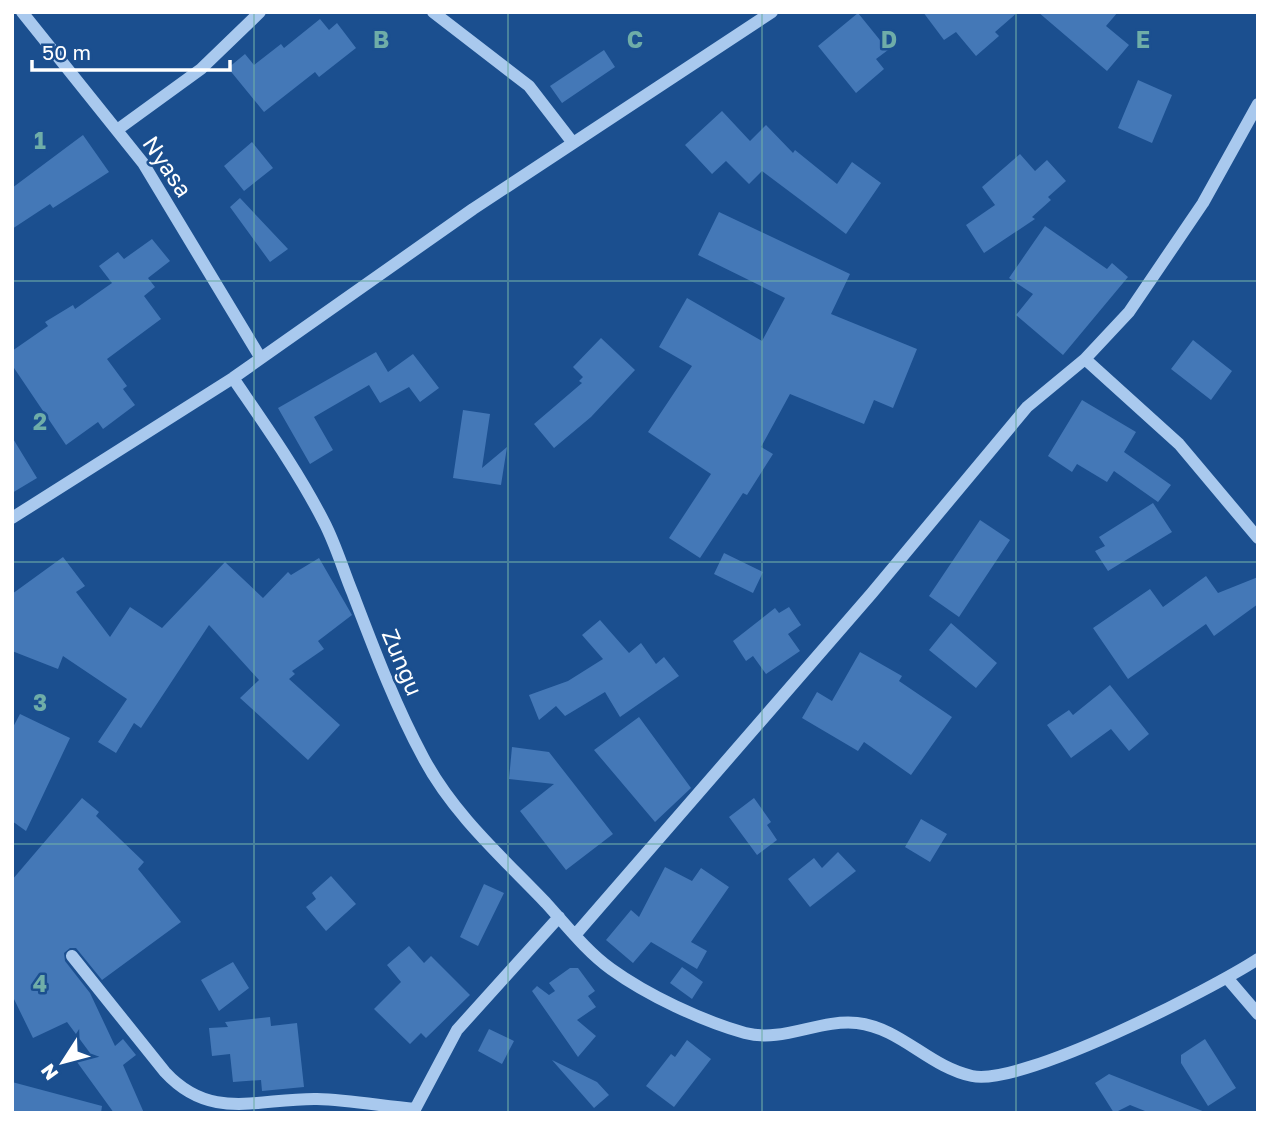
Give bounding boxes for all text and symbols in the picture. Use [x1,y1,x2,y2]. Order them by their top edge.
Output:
text: B [373,25,389,53]
text: C [627,25,643,53]
text: D [881,25,897,53]
text: E [1136,25,1150,53]
scale bar [32,28,229,72]
text: 50 m [42,39,91,65]
text: 1 [34,126,46,154]
street label: Nyasa [137,130,199,202]
text: 2 [33,407,47,435]
street label: Zungu [377,625,429,699]
text: 3 [33,688,47,716]
text: 4 [33,969,47,997]
north arrow [28,1027,98,1097]
text: N [35,1060,62,1085]

